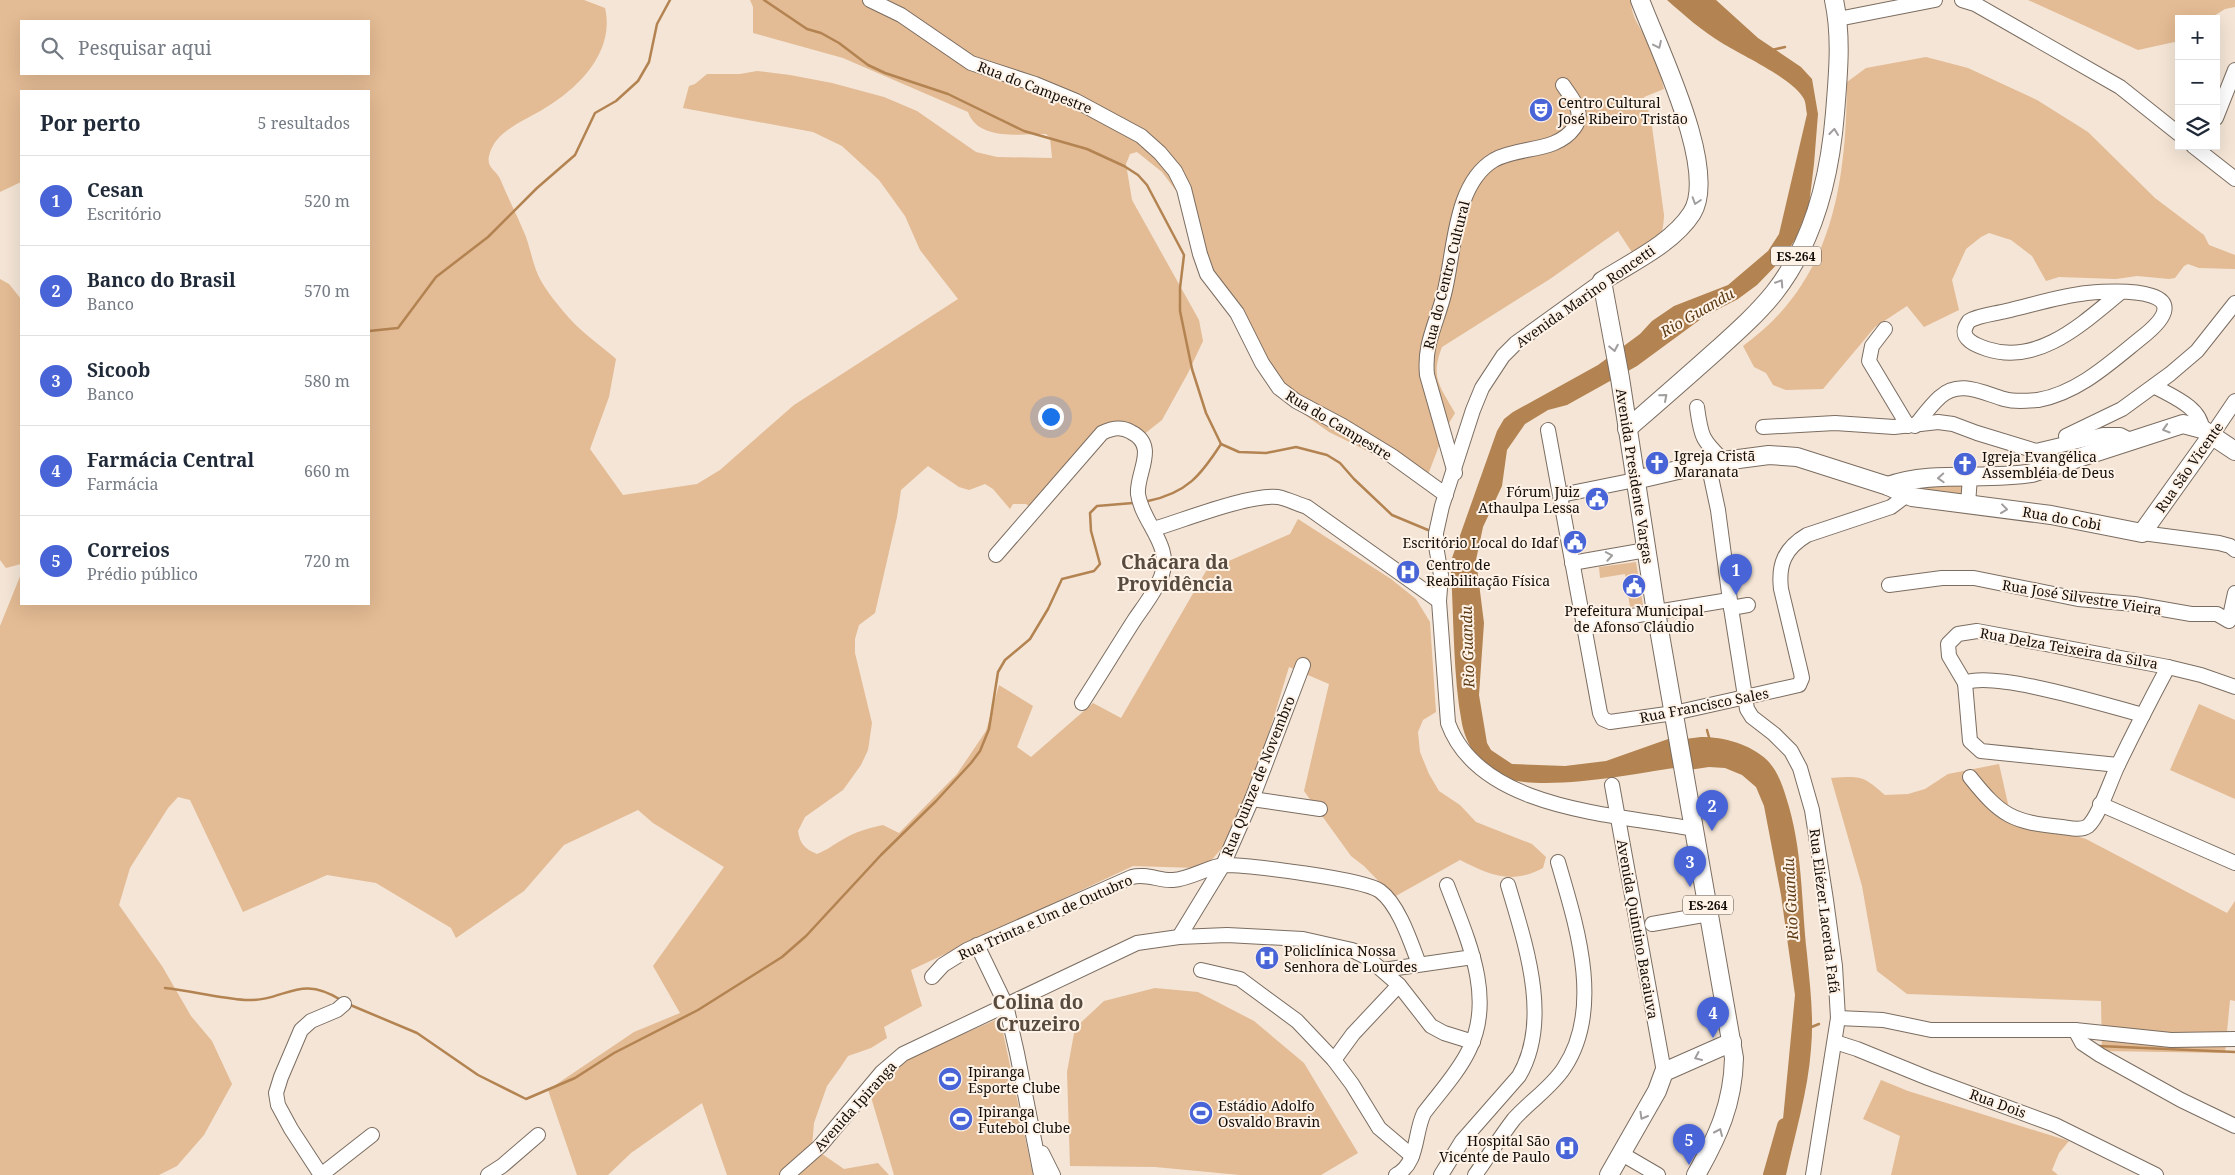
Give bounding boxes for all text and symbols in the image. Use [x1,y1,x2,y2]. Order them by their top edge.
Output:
map controls [2175,15,2220,150]
button: + [2175,15,2220,60]
search box [20,20,370,75]
icon: search [38,34,66,62]
text: Pesquisar aqui [78,35,212,61]
one-way arrow [1652,40,1663,49]
street label: Rua do Campestre [975,56,1095,118]
button: − [2175,60,2220,105]
place label: Centro Cultural José Ribeiro Tristão [1557,93,1688,128]
theatre icon: Centro Cultural José Ribeiro Tristão [1528,97,1554,123]
button: layers [2175,105,2220,150]
text: Por perto [40,109,141,137]
text: 5 resultados [258,112,350,134]
one-way arrow [1828,128,1839,136]
text: Cesan [87,177,144,203]
text: 1 [51,190,61,212]
text: 520 m [304,190,350,212]
one-way arrow [1692,196,1702,204]
street label: Rua do Centro Cultural [1418,198,1474,351]
text: Escritório [87,203,161,225]
street label: Avenida Marino Roncetti [1512,240,1659,351]
road number: ES-264 [1771,247,1821,266]
text: Banco do Brasil [87,267,236,293]
text: 2 [51,280,61,302]
text: 570 m [304,280,350,302]
one-way arrow [1774,280,1783,289]
water label: Rio Guandu [1656,283,1738,342]
text: Banco [87,293,134,315]
one-way arrow [1608,344,1619,353]
text: Sicoob [87,357,150,383]
text: 3 [51,370,61,392]
text: 580 m [304,370,350,392]
text: Banco [87,383,134,405]
street label: Rua do Campestre [1282,386,1396,464]
street label: Avenida Presidente Vargas [1612,387,1658,565]
one-way arrow [1658,394,1667,402]
your location [1038,404,1064,430]
street label: Rua São Vicente [2151,418,2227,516]
one-way arrow [2163,423,2171,433]
place label: Igreja Cristã Maranata [1674,446,1755,481]
text: Farmácia Central [87,447,254,473]
place label: Igreja Evangélica Assembléia de Deus [1982,447,2114,482]
church icon: Igreja Cristã Maranata [1644,450,1670,476]
church icon: Igreja Evangélica Assembléia de Deus [1952,451,1978,477]
text: 4 [51,460,61,482]
text: 660 m [304,460,350,482]
text: Farmácia [87,473,158,495]
one-way arrow [1937,473,1945,484]
place label: Fórum Juiz Athaulpa Lessa [1478,482,1580,517]
public building icon: Fórum Juiz Athaulpa Lessa [1584,486,1610,512]
street label: Rua do Cobi [2021,502,2103,534]
one-way arrow [2000,503,2008,514]
public building icon: Escritório Local do Idaf [1562,529,1588,555]
place label: Escritório Local do Idaf [1403,533,1560,552]
text: Correios [87,537,170,563]
district label: Chácara da Providência [1117,549,1233,597]
text: 5 [51,550,61,572]
text: 720 m [304,550,350,572]
one-way arrow [1605,552,1613,562]
pin: 1 [1720,554,1752,595]
place label: Centro de Reabilitação Física [1426,555,1550,590]
hospital icon: Centro de Reabilitação Física [1395,559,1421,585]
text: Prédio público [87,563,198,585]
public building icon: Prefeitura Municipal de Afonso Cláudio [1621,573,1647,599]
street label: Rua José Silvestre Vieira [2001,575,2163,619]
place label: Prefeitura Municipal de Afonso Cláudio [1564,601,1704,636]
water label: Rio Guandu [1456,606,1478,689]
street label: Rua Delza Teixeira da Silva [1978,623,2160,673]
street label: Rua Francisco Sales [1638,683,1770,727]
street label: Rua Quinze de Novembro [1217,693,1299,859]
pin: 2 [1696,790,1728,831]
street label: Rua Eliézer Lacerda Fafá [1805,828,1845,995]
street label: Avenida Quintino Bacaiuva [1613,838,1663,1021]
pin: 3 [1674,846,1706,887]
water label: Rio Guandu [1778,857,1802,942]
street label: Rua Trinta e Um de Outubro [955,870,1135,964]
road number: ES-264 [1683,896,1733,914]
place label: Policlínica Nossa Senhora de Lourdes [1284,941,1417,976]
hospital icon: Policlínica Nossa Senhora de Lourdes [1254,945,1280,971]
district label: Colina do Cruzeiro [993,989,1083,1037]
pin: 4 [1697,997,1729,1038]
one-way arrow [1694,1051,1703,1062]
street label: Avenida Ipiranga [809,1057,901,1155]
place label: Ipiranga Esporte Clube [968,1062,1060,1097]
sports icon: Ipiranga Esporte Clube [937,1066,963,1092]
street label: Rua Dois [1967,1084,2029,1122]
place label: Estádio Adolfo Osvaldo Bravin [1218,1096,1320,1131]
sports icon: Estádio Adolfo Osvaldo Bravin [1188,1100,1214,1126]
place label: Ipiranga Futebol Clube [978,1102,1070,1137]
sports icon: Ipiranga Futebol Clube [948,1106,974,1132]
one-way arrow [1639,1111,1649,1120]
pin: 5 [1673,1124,1705,1165]
one-way arrow [1712,1128,1723,1137]
place label: Hospital São Vicente de Paulo [1439,1131,1550,1166]
hospital icon: Hospital São Vicente de Paulo [1554,1135,1580,1161]

